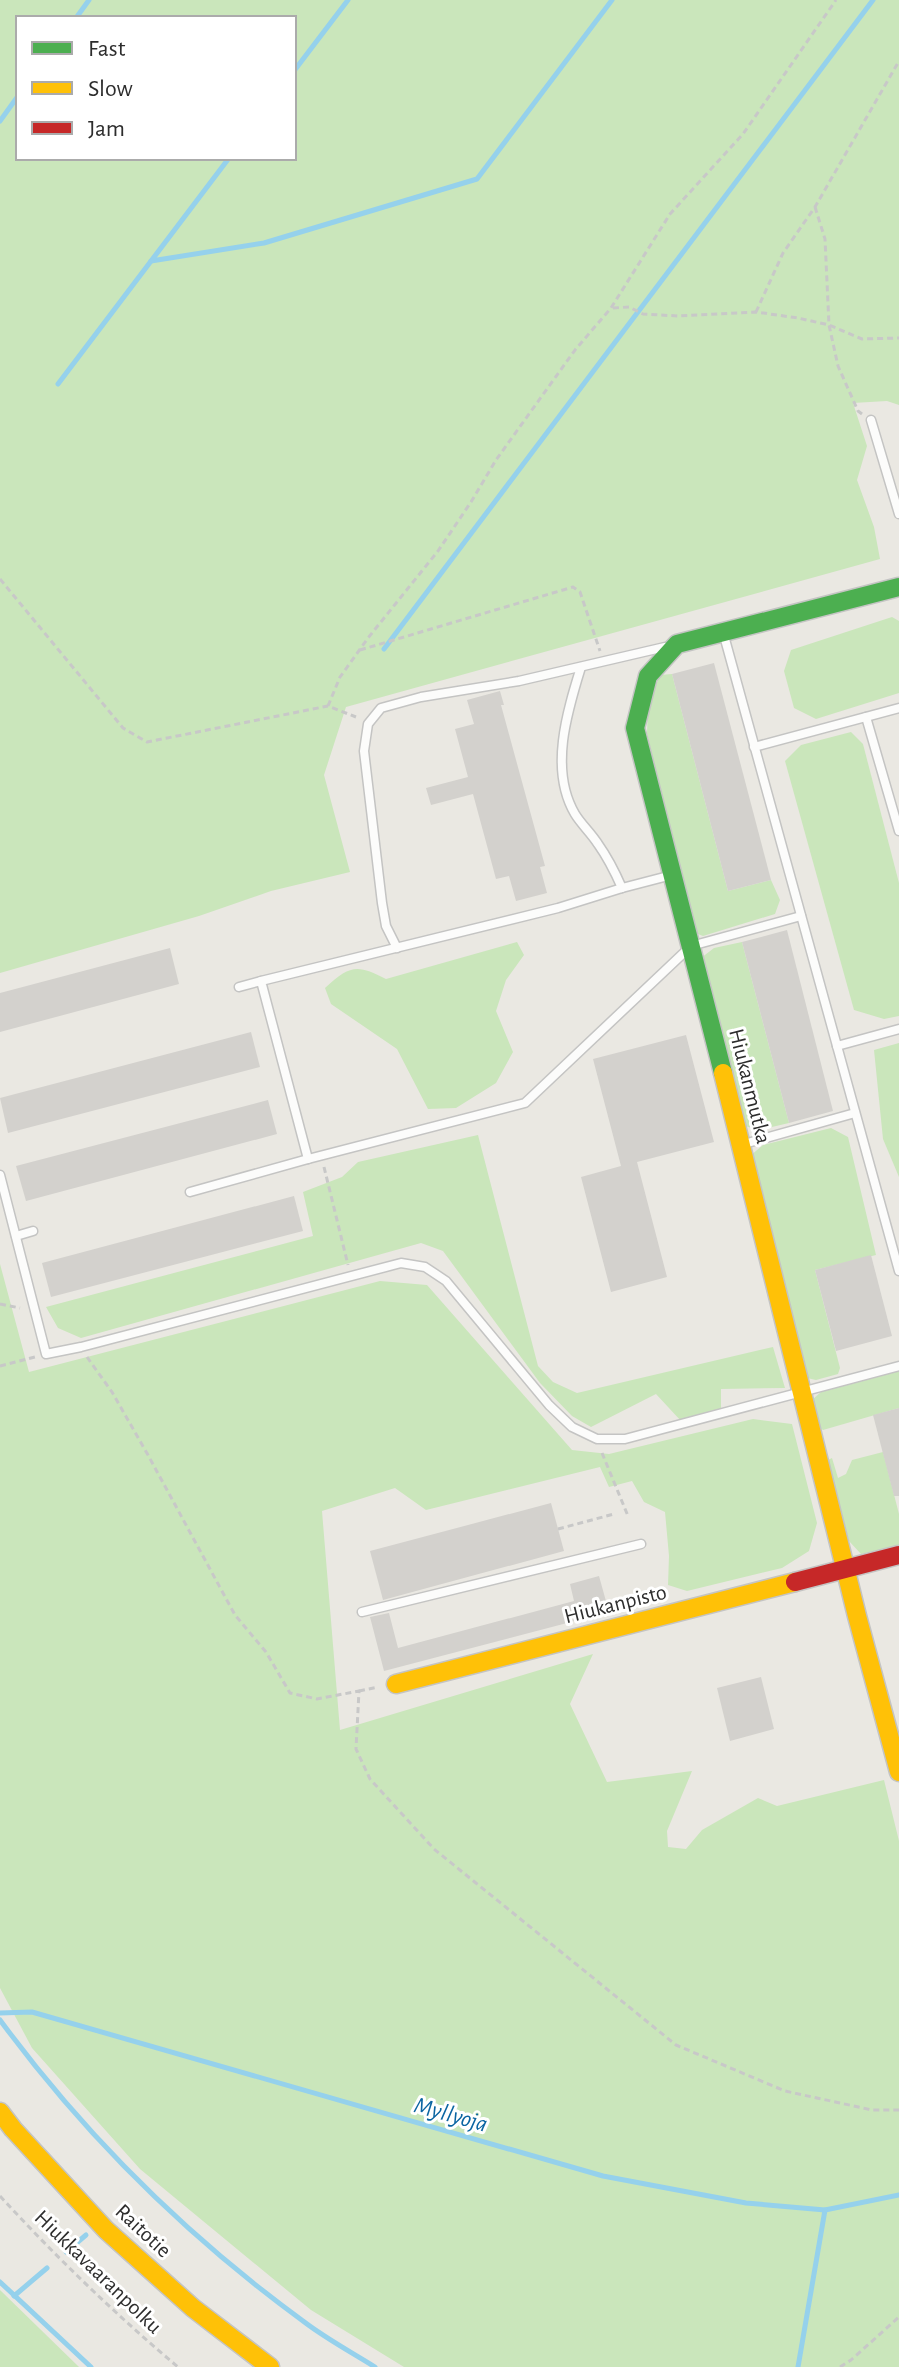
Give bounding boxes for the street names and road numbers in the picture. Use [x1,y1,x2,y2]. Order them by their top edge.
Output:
street label: Hiukanmutka [725,1026,775,1146]
street label: Hiukanpisto [562,1581,669,1627]
street label: Raitotie [111,2200,175,2262]
street label: Hiukkavaaranpolku [31,2206,166,2338]

